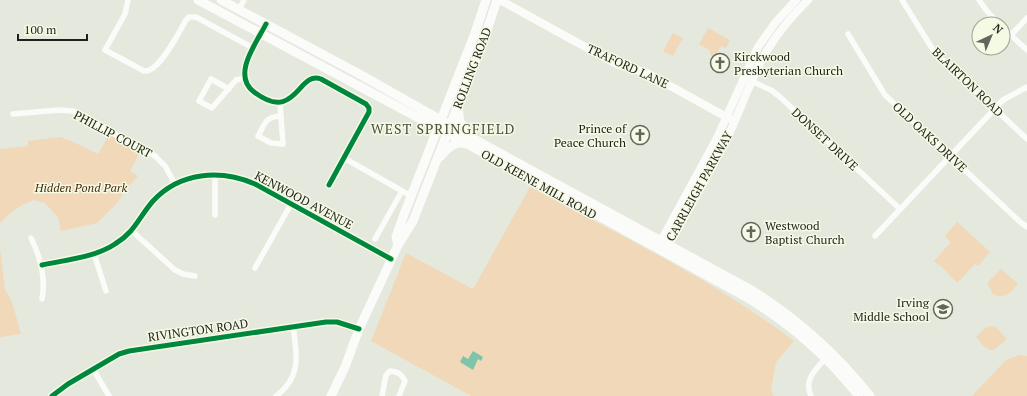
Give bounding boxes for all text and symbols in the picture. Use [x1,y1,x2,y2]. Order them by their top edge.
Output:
scale bar [18,16,87,42]
north arrow [971,16,1011,56]
text: N [990,21,1006,37]
text: 100 m [24,22,57,37]
street label: ROLLING ROAD [450,25,494,111]
street label: TRAFORD LANE [585,41,671,91]
street label: BLAIRTON ROAD [929,44,1007,120]
place label: Kirckwood Presbyterian Church [734,49,843,78]
church icon: Kirckwood Presbyterian Church [709,52,731,74]
street label: OLD OAKS DRIVE [890,99,970,175]
street label: DONSET DRIVE [789,104,861,174]
street label: PHILLIP COURT [71,107,155,161]
district label: WEST SPRINGFIELD [371,119,515,138]
place label: Prince of Peace Church [554,121,627,150]
church icon: Prince of Peace Church [629,124,651,146]
street label: CARRLEIGH PARKWAY [663,128,736,244]
street label: OLD KEENE MILL ROAD [478,146,600,222]
street label: KENWOOD AVENUE [252,168,356,232]
park label: Hidden Pond Park [34,180,127,195]
place label: Westwood Baptist Church [765,218,845,247]
church icon: Westwood Baptist Church [740,221,762,243]
place label: Irving Middle School [853,295,930,324]
school or university icon: Irving Middle School [932,298,954,320]
street label: RIVINGTON ROAD [147,316,249,344]

